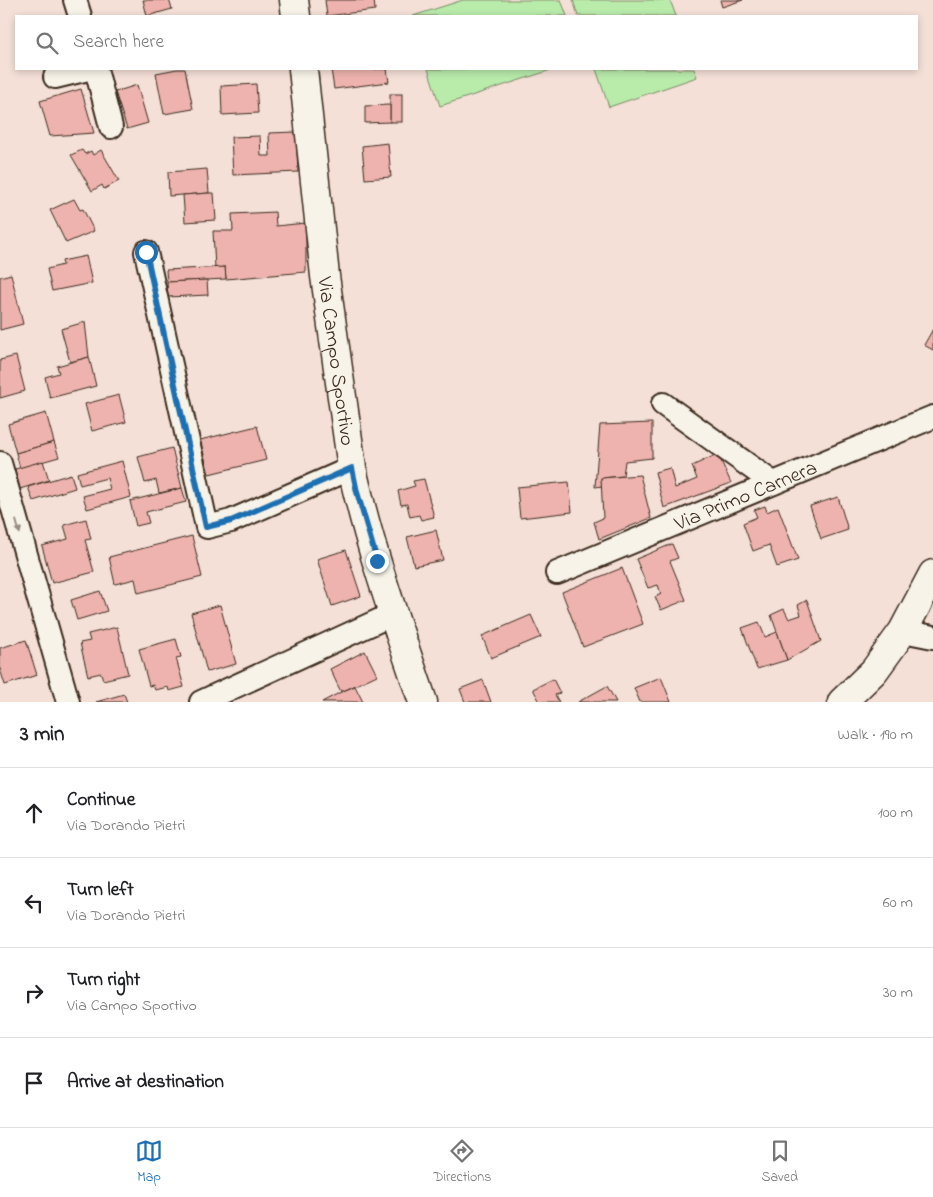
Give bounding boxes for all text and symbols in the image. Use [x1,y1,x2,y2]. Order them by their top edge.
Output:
search box [15,15,918,70]
icon: search [33,29,61,57]
text: Search here [73,29,164,56]
route start [135,241,158,264]
street label: Via Campo Sportivo [308,274,362,448]
street label: Via Primo Carnera [669,454,822,540]
one-way arrow [15,519,23,534]
route end [366,550,389,573]
text: 3 min [20,720,64,750]
text: Walk · 190 m [838,723,913,747]
text: Continue [67,787,135,814]
icon: ahead [20,799,48,827]
text: 100 m [878,801,913,825]
text: Via Dorando Pietri [67,814,185,838]
text: Turn left [67,877,134,904]
icon: left [20,889,48,917]
text: 60 m [883,891,913,915]
text: Via Dorando Pietri [67,904,185,928]
text: Turn right [67,967,140,994]
icon: right [20,979,48,1007]
text: 30 m [883,981,913,1005]
text: Via Campo Sportivo [67,994,197,1018]
icon: arrive [20,1069,48,1097]
text: Arrive at destination [67,1069,224,1096]
tab: Map [135,1137,163,1188]
tab: Directions [433,1137,491,1188]
tab: Saved [761,1137,798,1188]

